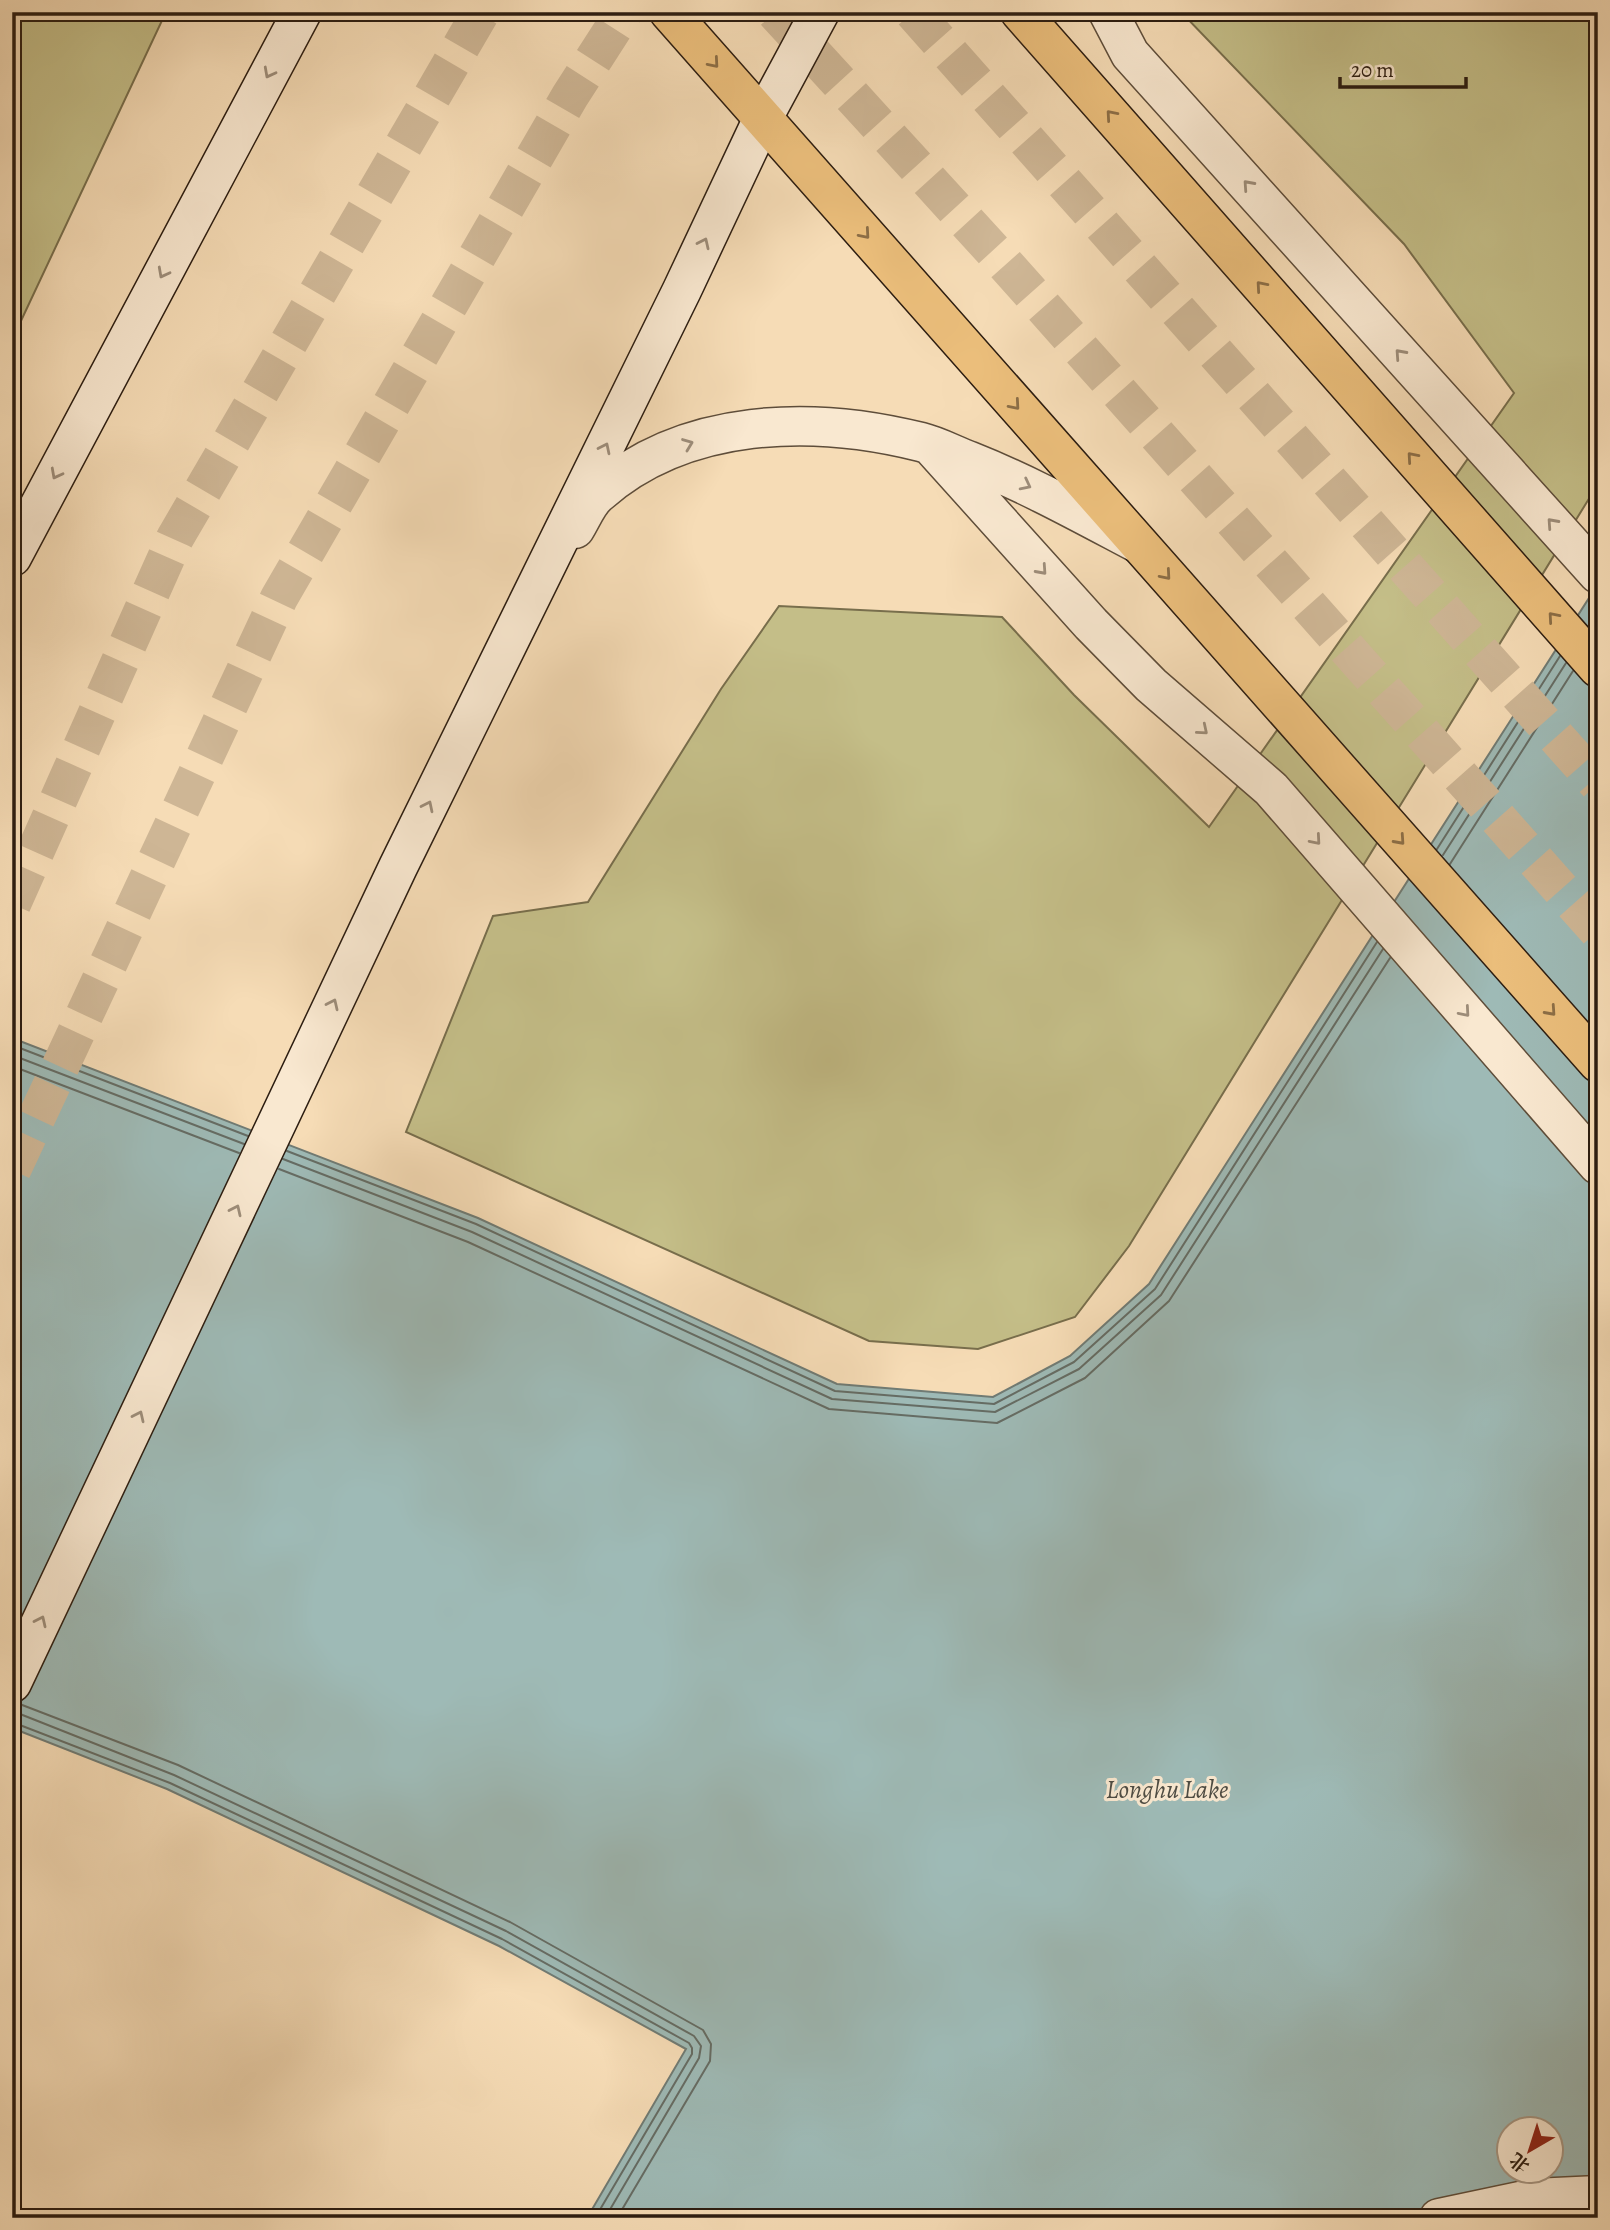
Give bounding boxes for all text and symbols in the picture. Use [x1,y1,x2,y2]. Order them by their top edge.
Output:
scale bar [1340,46,1466,90]
one-way arrow [706,55,718,68]
text: 20 m [1351,56,1394,84]
one-way arrow [264,65,278,78]
one-way arrow [1107,111,1119,124]
one-way arrow [1244,180,1256,193]
one-way arrow [857,226,869,239]
one-way arrow [696,238,710,250]
one-way arrow [158,266,171,279]
one-way arrow [1257,281,1270,294]
one-way arrow [1396,349,1408,362]
one-way arrow [1007,396,1019,409]
one-way arrow [681,438,693,452]
one-way arrow [596,443,610,455]
one-way arrow [1408,452,1420,465]
one-way arrow [51,467,64,480]
one-way arrow [1019,477,1031,491]
one-way arrow [1548,519,1560,532]
one-way arrow [1034,561,1046,574]
one-way arrow [1158,567,1170,580]
one-way arrow [1549,612,1561,625]
one-way arrow [1195,722,1208,734]
one-way arrow [420,801,434,813]
one-way arrow [1308,832,1320,845]
one-way arrow [1392,832,1404,845]
one-way arrow [325,999,339,1011]
one-way arrow [1543,1002,1556,1015]
one-way arrow [1457,1004,1469,1017]
one-way arrow [228,1205,242,1217]
one-way arrow [130,1411,144,1423]
one-way arrow [33,1616,47,1628]
water label: Longhu Lake [1106,1772,1228,1807]
north arrow [1494,2114,1564,2184]
text: 北 [1504,2146,1536,2179]

